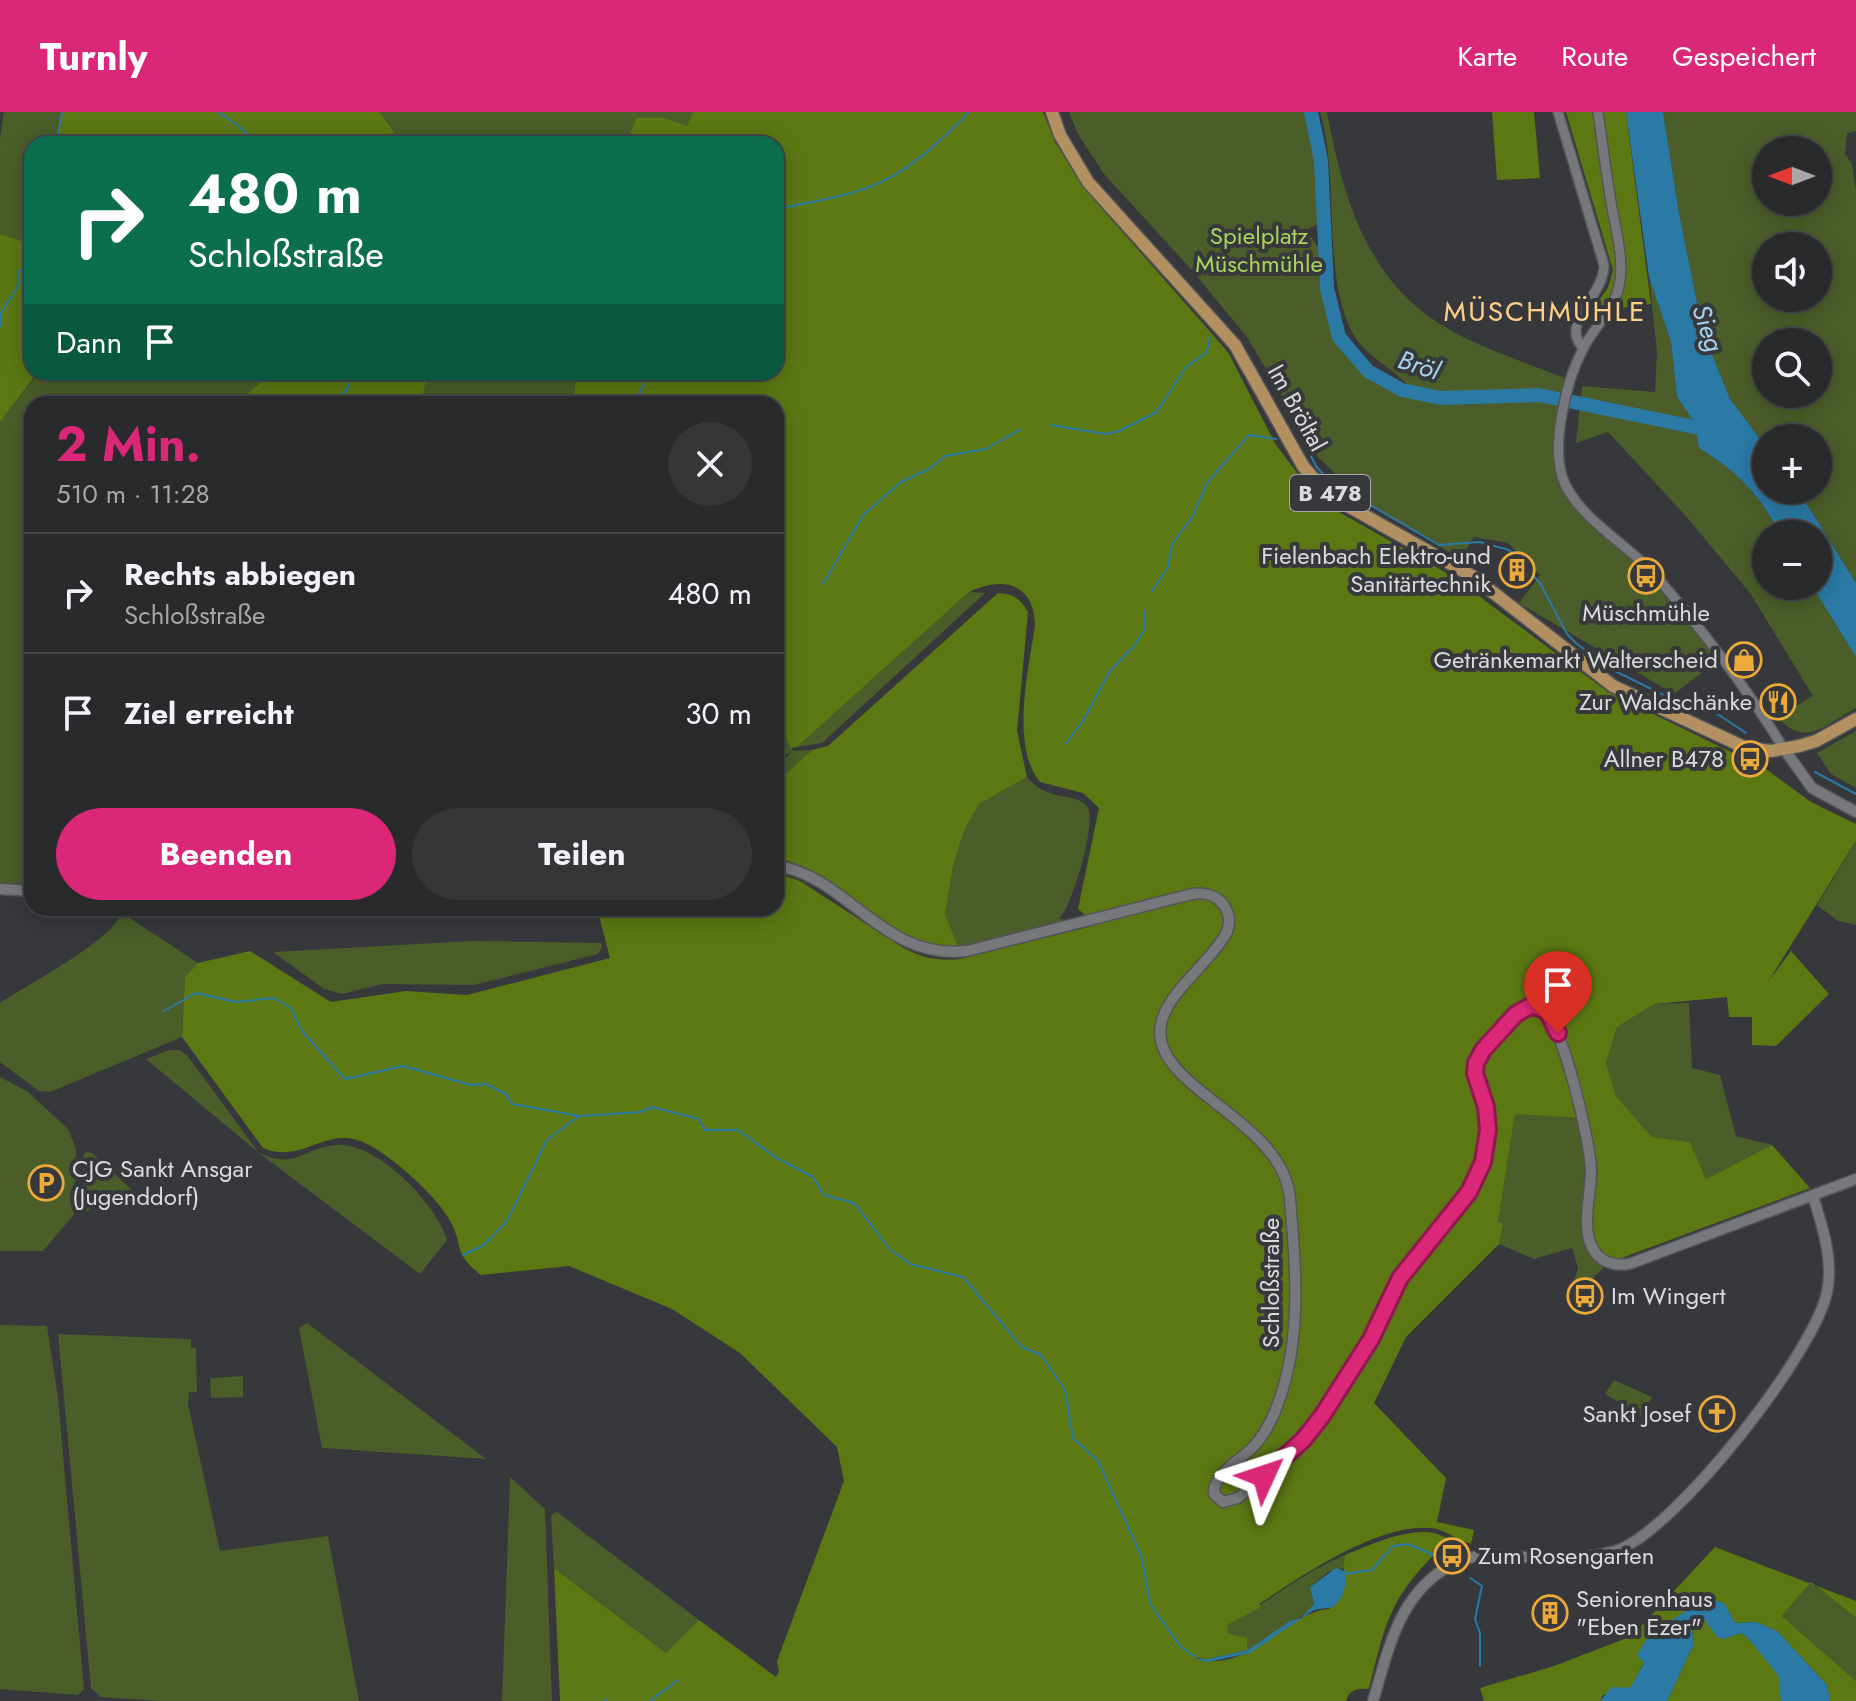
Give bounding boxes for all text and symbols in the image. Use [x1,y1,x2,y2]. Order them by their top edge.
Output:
text: Turnly [40,29,148,84]
text: Karte [1457,36,1517,77]
text: Route [1561,36,1628,77]
text: Gespeichert [1672,36,1816,77]
north arrow [1752,136,1832,216]
map controls [1752,136,1832,600]
text: 480 m [188,153,362,234]
icon: right [56,168,160,272]
park label: Spielplatz Müschmühle [1195,218,1323,281]
text: Schloßstraße [188,228,384,280]
button: sound [1752,232,1832,312]
district label: MÜSCHMÜHLE [1444,291,1646,332]
water label: Sieg [1682,299,1734,357]
icon: arrive [138,320,182,364]
text: Dann [56,321,122,364]
button: search [1752,328,1832,408]
water label: Bröl [1393,340,1446,390]
street label: Im Bröltal [1259,358,1336,458]
text: 2 Min. [56,410,201,479]
button: close [668,422,752,506]
button: + [1752,424,1832,504]
text: 510 m · 11:28 [56,475,210,513]
road number: B 478 [1290,475,1370,511]
button: − [1752,520,1832,600]
place label: Fielenbach Elektro-und Sanitärtechnik [1261,538,1491,601]
building icon: Fielenbach Elektro-und Sanitärtechnik [1498,551,1536,589]
text: Rechts abbiegen [124,553,356,596]
bus stop icon: Müschmühle [1627,557,1665,595]
icon: right [56,571,100,615]
text: 480 m [668,572,752,615]
place label: Müschmühle [1582,595,1710,630]
text: Schloßstraße [124,596,265,634]
shop icon: Getränkemarkt Walterscheid [1725,641,1763,679]
place label: Getränkemarkt Walterscheid [1433,642,1718,677]
restaurant icon: Zur Waldschänke [1759,683,1797,721]
place label: Zur Waldschänke [1579,684,1752,719]
icon: arrive [56,691,100,735]
text: Ziel erreicht [124,692,293,735]
text: 30 m [685,692,752,735]
bus stop icon: Allner B478 [1731,740,1769,778]
place label: Allner B478 [1604,741,1724,776]
button: Beenden [56,808,396,900]
button: Teilen [412,808,752,900]
pin [1524,951,1592,1033]
icon: arrive [1536,963,1580,1007]
place label: CJG Sankt Ansgar (Jugenddorf) [72,1151,253,1214]
parking icon: CJG Sankt Ansgar (Jugenddorf) [27,1164,65,1202]
street label: Schloßstraße [1253,1218,1288,1348]
bus stop icon: Im Wingert [1566,1277,1604,1315]
place label: Im Wingert [1611,1278,1726,1313]
church icon: Sankt Josef [1698,1395,1736,1433]
place label: Sankt Josef [1582,1396,1692,1431]
position arrow [1222,1434,1306,1518]
bus stop icon: Zum Rosengarten [1433,1537,1471,1575]
place label: Zum Rosengarten [1478,1538,1654,1573]
place label: Seniorenhaus "Eben Ezer" [1576,1581,1713,1644]
building icon: Seniorenhaus "Eben Ezer" [1531,1594,1569,1632]

